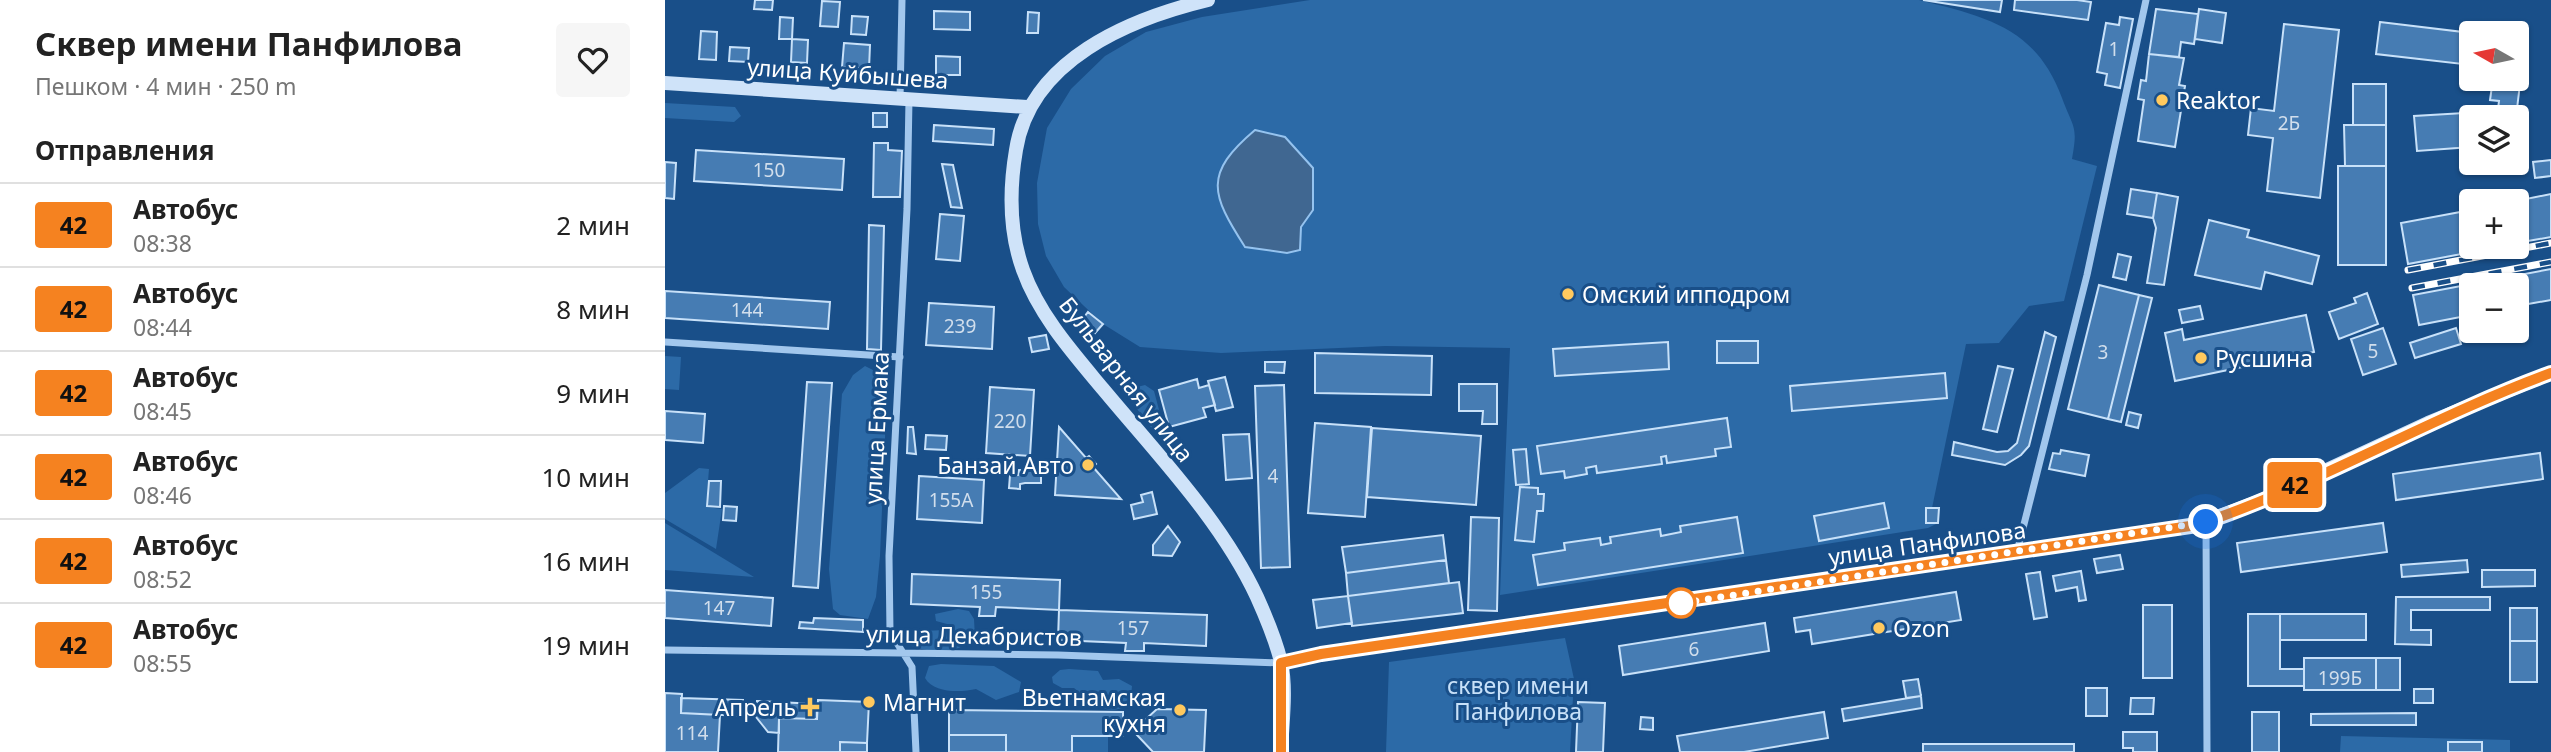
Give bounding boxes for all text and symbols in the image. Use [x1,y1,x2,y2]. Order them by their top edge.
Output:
text: Сквер имени Панфилова [35,21,463,66]
north arrow [2459,21,2529,91]
map controls [2459,21,2529,343]
button: heart [556,23,630,97]
house number: 1 [2109,36,2119,62]
street label: улица Куйбышева [746,50,950,96]
text: Пешком · 4 мин · 250 m [35,70,297,102]
place label: Reaktor [2176,84,2261,116]
marker: Reaktor [2154,92,2170,108]
button: layers [2459,105,2529,175]
house number: 2Б [2278,110,2300,136]
text: Отправления [35,132,214,168]
house number: 150 [753,157,785,183]
button: + [2459,189,2529,259]
text: Автобус [133,191,238,227]
text: 2 мин [556,207,630,243]
text: 42 [60,208,87,241]
text: 08:38 [133,227,192,259]
button: − [2459,273,2529,343]
text: Автобус [133,275,238,311]
place label: Омский ипподром [1582,278,1790,310]
marker: Омский ипподром [1560,286,1576,302]
street label: Бульварная улица [1052,290,1202,468]
text: 8 мин [556,291,630,327]
text: 42 [60,292,87,325]
house number: 144 [731,297,763,323]
text: 08:44 [133,311,192,343]
house number: 239 [944,313,976,339]
house number: 5 [2368,338,2378,364]
house number: 3 [2098,339,2108,365]
place label: Русшина [2215,342,2313,374]
marker: Русшина [2193,350,2209,366]
street label: улица Ермака [856,351,896,505]
text: Автобус [133,359,238,395]
text: 9 мин [556,375,630,411]
text: 42 [60,376,87,409]
text: 08:45 [133,395,192,427]
house number: 220 [994,408,1026,434]
text: Автобус [133,443,238,479]
place label: Банзай Авто [937,449,1074,481]
marker: Банзай Авто [1080,457,1096,473]
text: 10 мин [541,459,630,495]
text: 42 [60,460,87,493]
line badge: 42 [2263,462,2327,508]
house number: 4 [1268,463,1279,489]
text: 42 [2281,468,2309,501]
text: 08:46 [133,479,192,511]
house number: 155А [929,487,974,513]
your location [2188,504,2223,539]
street label: улица Панфилова [1826,513,2028,573]
text: Автобус [133,527,238,563]
text: 16 мин [541,543,630,579]
text: 42 [60,544,87,577]
text: 08:52 [133,563,192,595]
house number: 155 [970,579,1002,605]
unlabelled marker [1666,588,1696,618]
house number: 147 [703,595,735,621]
text: Автобус [133,611,238,647]
place label: Ozon [1893,612,1950,644]
house number: 157 [1117,615,1149,641]
street label: улица Декабристов [866,617,1082,653]
marker: Ozon [1871,620,1887,636]
text: 19 мин [541,627,630,663]
text: 42 [60,628,87,661]
house number: 6 [1689,636,1699,662]
text: 08:55 [133,647,192,679]
house number: 199Б [2318,665,2362,691]
park label: сквер имени Панфилова [1447,669,1589,727]
place label: Вьетнамская кухня [1022,681,1166,739]
place label: Магнит [883,686,966,718]
place label: Апрель [715,691,796,723]
marker: Магнит [861,694,877,710]
marker: Апрель [802,699,818,715]
marker: Вьетнамская кухня [1172,702,1188,718]
house number: 114 [676,720,708,746]

